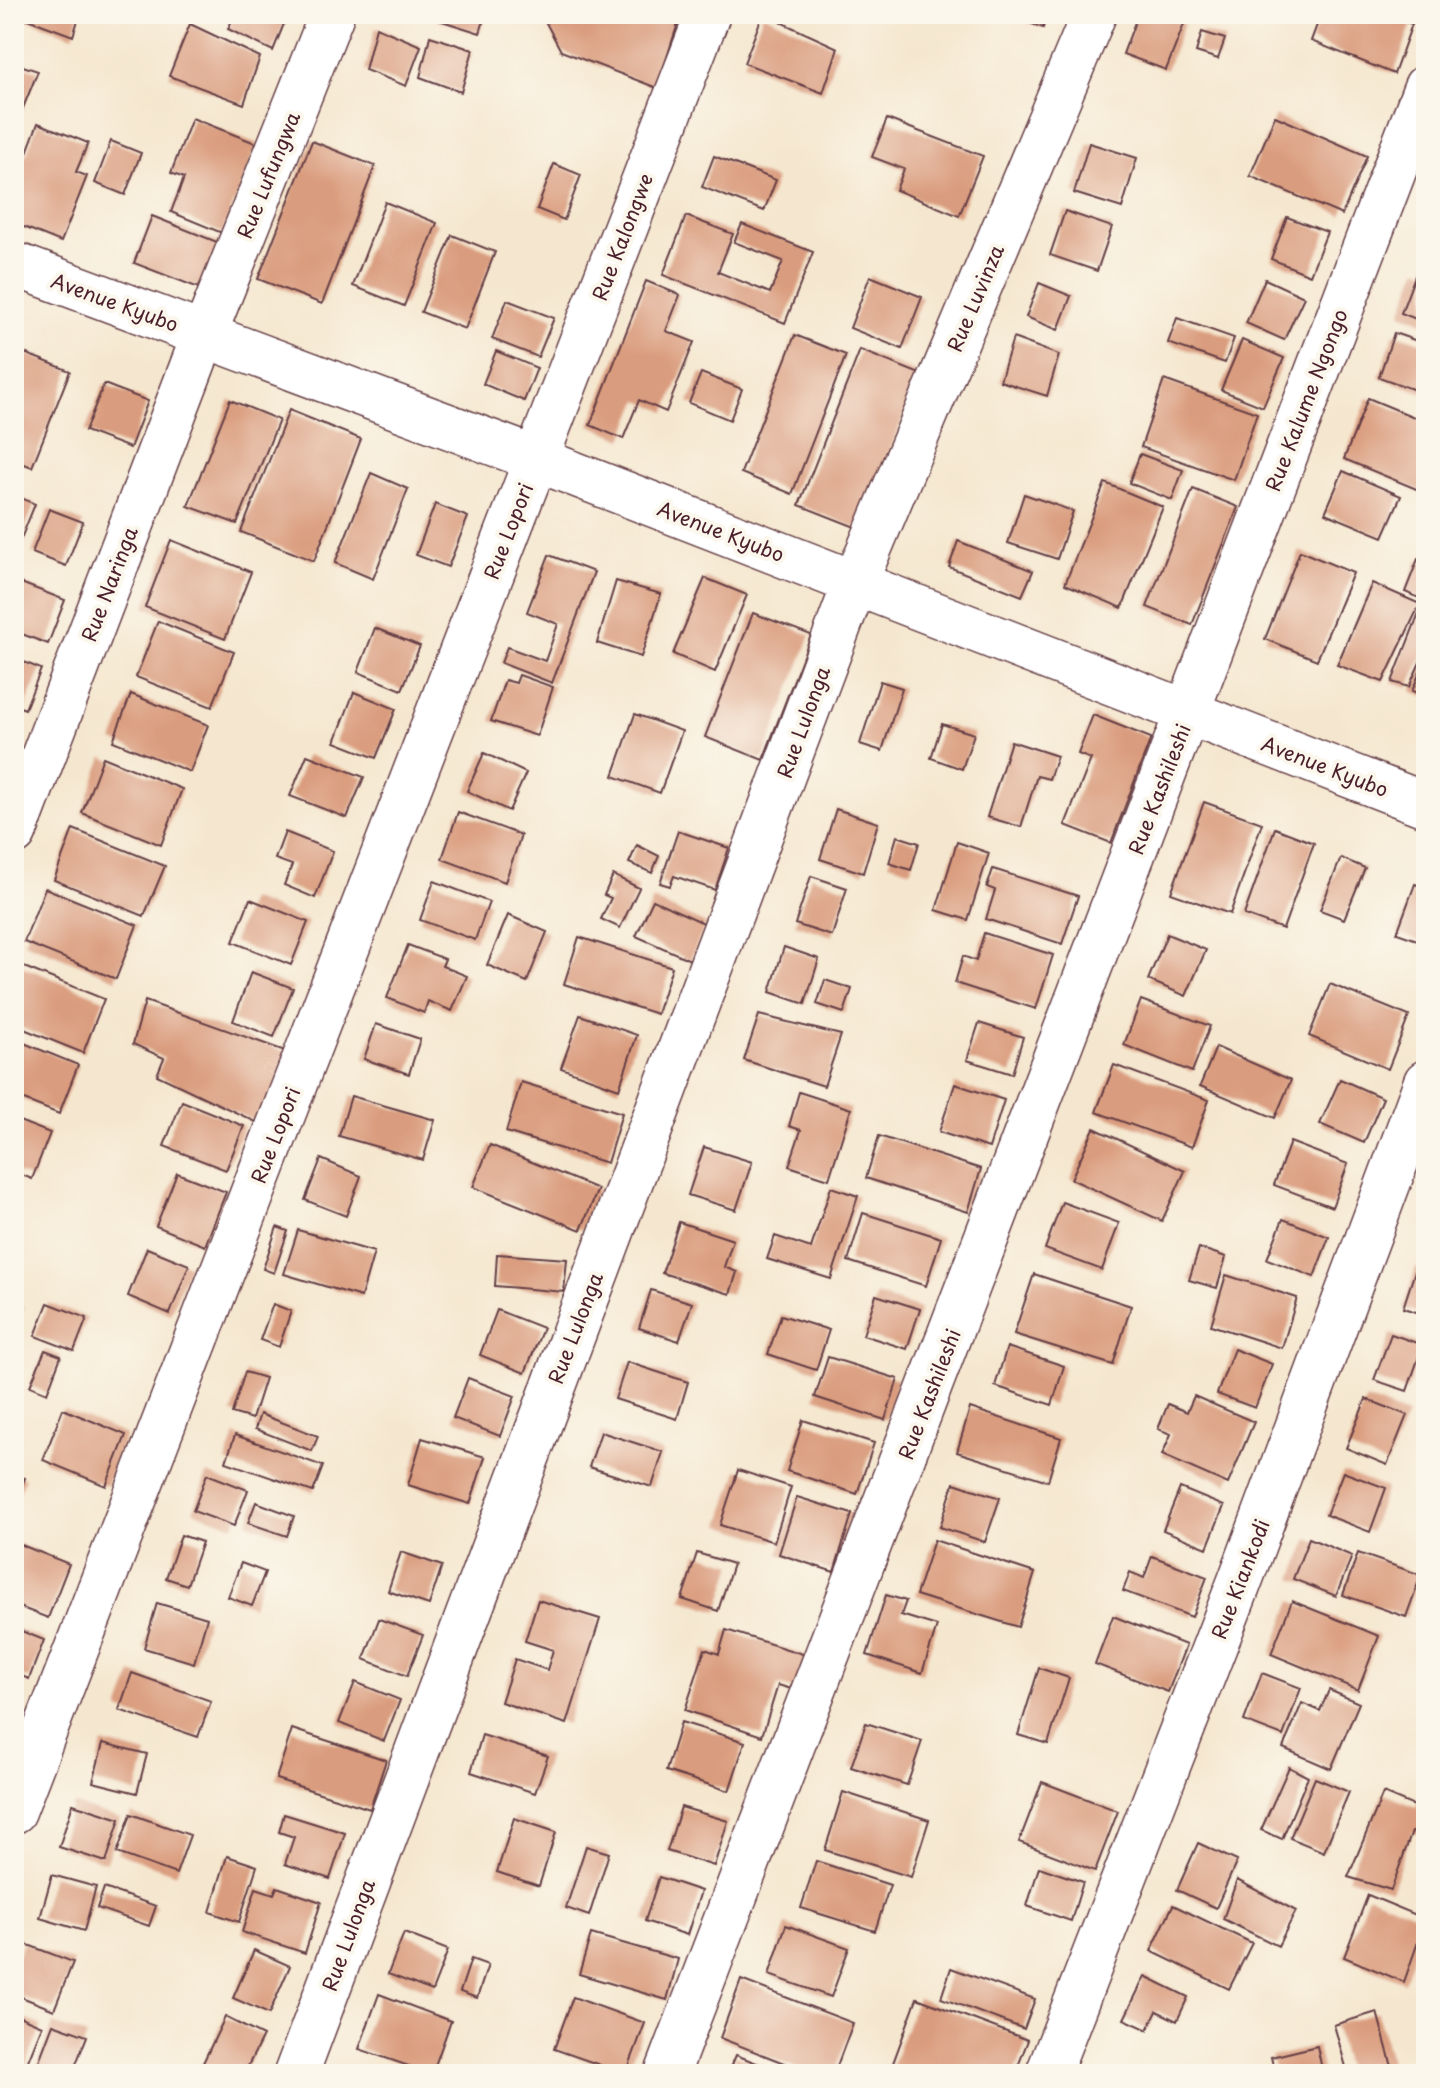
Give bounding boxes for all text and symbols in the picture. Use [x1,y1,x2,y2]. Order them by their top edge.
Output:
street label: Rue Lufungwa [229,107,307,243]
street label: Rue Kalongwe [584,169,660,305]
street label: Rue Luvinza [939,239,1011,356]
street label: Avenue Kyubo [47,265,183,339]
street label: Rue Kalume Ngongo [1257,305,1355,495]
street label: Rue Lopori [476,478,540,584]
street label: Avenue Kyubo [653,493,789,569]
street label: Rue Naringa [73,522,145,646]
street label: Rue Lulonga [769,661,837,782]
street label: Rue Kashileshi [1120,719,1198,859]
street label: Avenue Kyubo [1257,728,1393,804]
street label: Rue Lopori [243,1082,307,1188]
street label: Rue Lulonga [540,1267,610,1388]
street label: Rue Kashileshi [890,1324,968,1464]
street label: Rue Kiankodi [1203,1515,1277,1643]
street label: Rue Lulonga [314,1874,382,1995]

